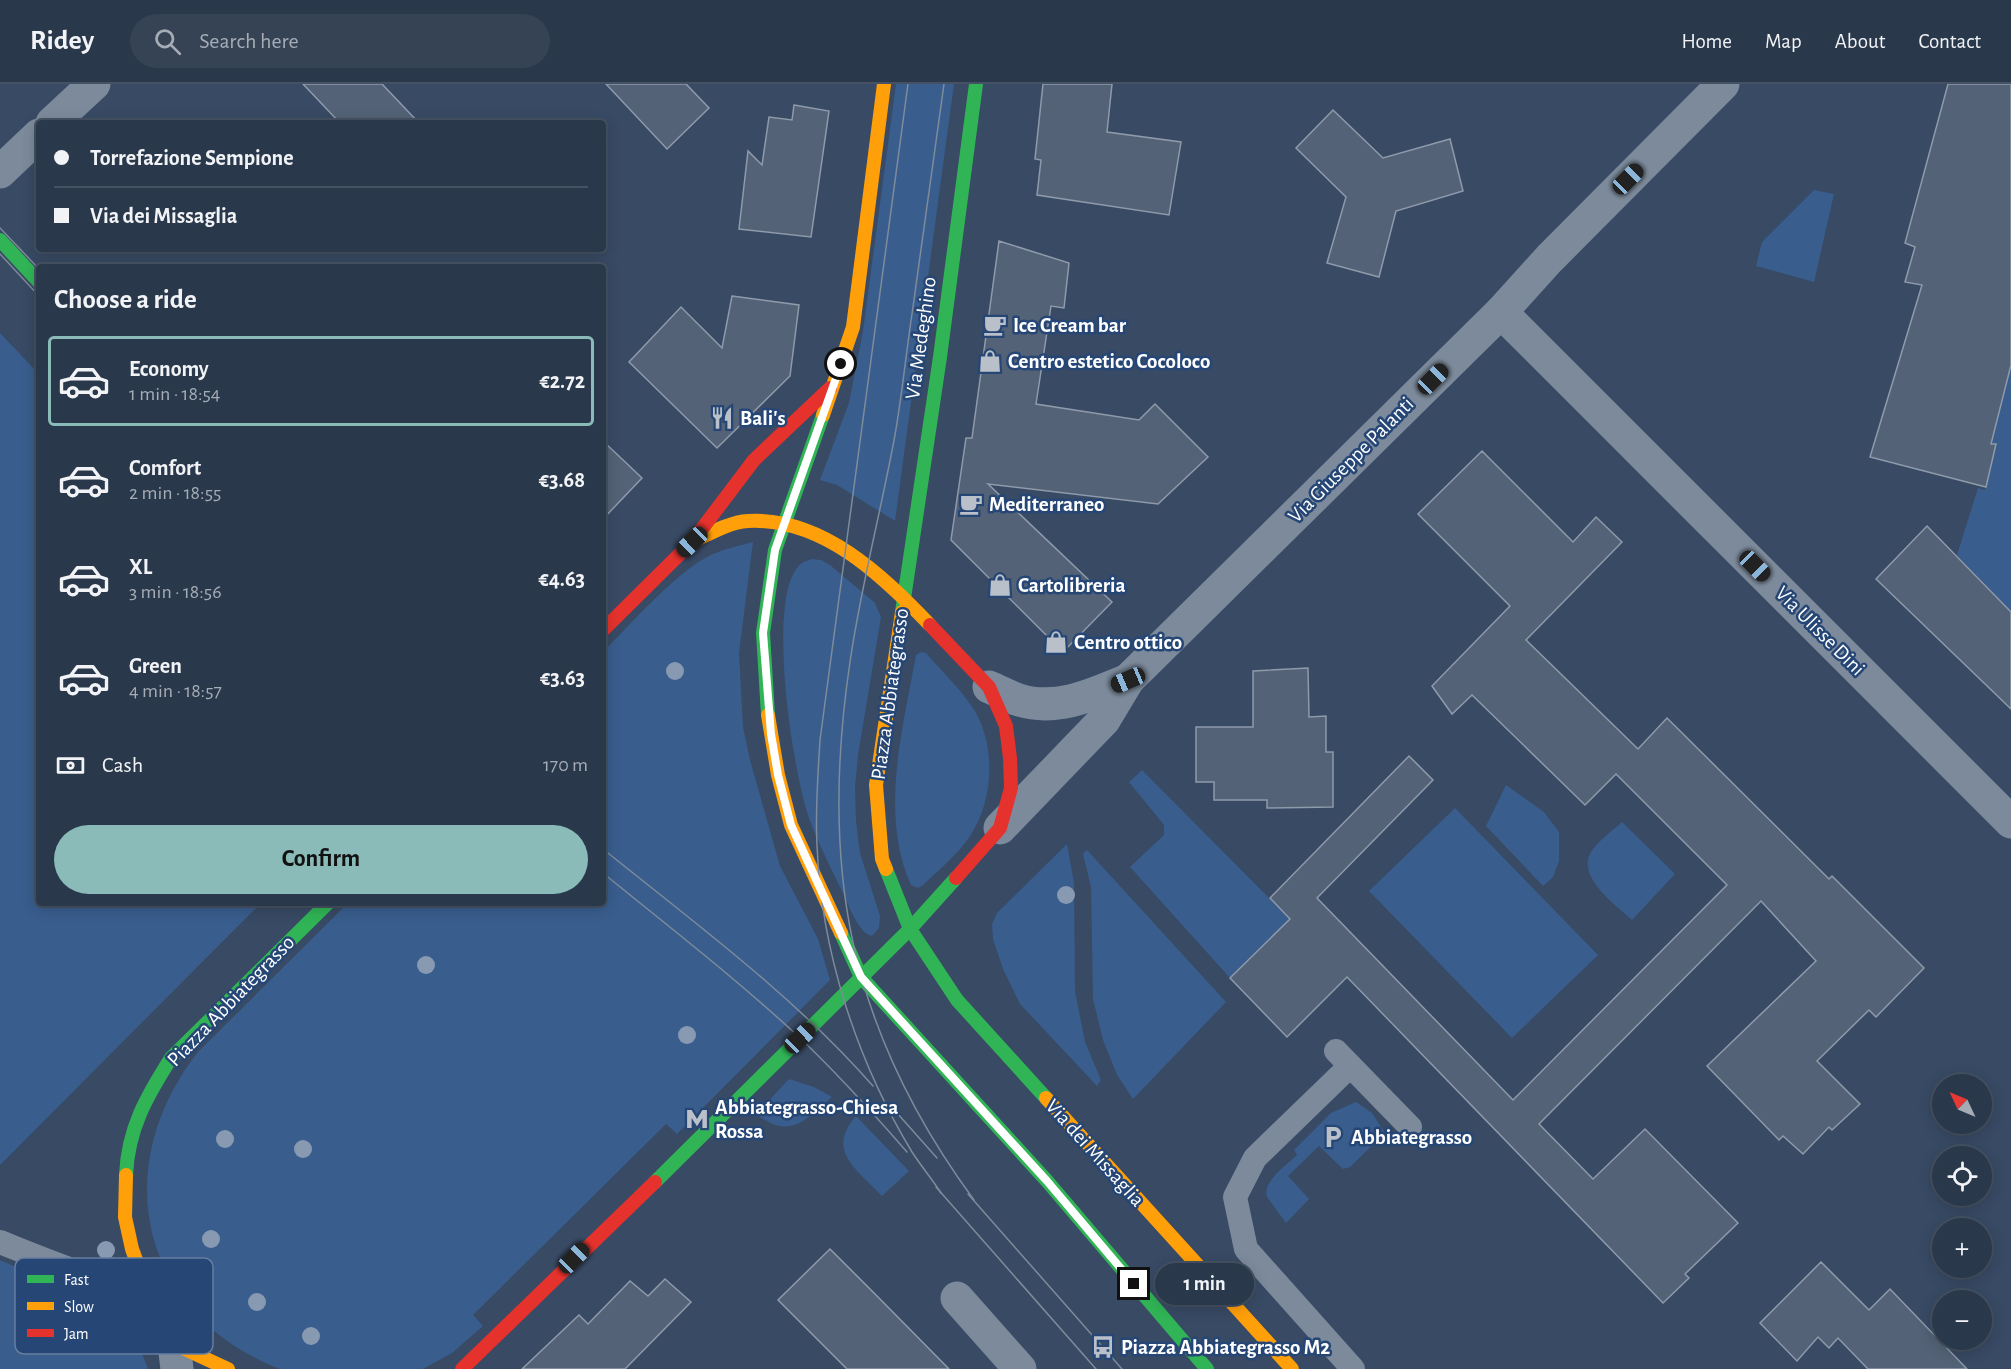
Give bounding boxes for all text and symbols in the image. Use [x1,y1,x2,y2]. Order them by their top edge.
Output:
search box [130,14,550,68]
icon: search [151,25,184,58]
text: Ridey [30,27,94,55]
text: Search here [199,30,299,52]
text: Home [1681,31,1732,52]
text: Map [1765,31,1802,52]
text: About [1835,31,1885,52]
text: Contact [1918,31,1981,52]
text: Torrefazione Sempione [90,147,294,169]
car [1609,160,1647,198]
text: Via dei Missaglia [90,205,237,227]
street label: Via Medeghino [902,275,940,401]
text: Choose a ride [54,286,197,313]
cafe icon: Ice Cream bar [982,312,1008,338]
place label: Ice Cream bar [1013,315,1127,336]
shop icon: Centro estetico Cocoloco [977,348,1003,374]
route start [827,350,854,377]
place label: Centro estetico Cocoloco [1008,351,1210,372]
icon: car [57,354,111,408]
text: Economy [129,358,209,380]
car [1414,360,1452,398]
text: €2.72 [539,370,585,392]
text: 1 min · 18:54 [129,384,220,404]
street label: Via Giuseppe Palanti [1284,393,1418,527]
restaurant icon: Bali's [709,405,735,431]
place label: Bali's [740,408,785,429]
icon: car [57,453,111,507]
text: Comfort [129,457,201,479]
text: €3.68 [539,469,585,491]
text: 2 min · 18:55 [129,483,221,503]
cafe icon: Mediterraneo [958,491,984,517]
place label: Mediterraneo [989,494,1104,515]
car [673,523,711,561]
car [1736,547,1774,585]
icon: car [57,552,111,606]
text: XL [129,556,152,578]
text: €4.63 [539,568,585,590]
shop icon: Cartolibreria [987,572,1013,598]
place label: Cartolibreria [1018,575,1126,596]
text: 3 min · 18:56 [129,582,222,602]
street label: Via Ulisse Dini [1771,582,1869,680]
street label: Piazza Abbiategrasso [868,607,912,781]
shop icon: Centro ottico [1043,629,1069,655]
place label: Centro ottico [1074,632,1182,653]
icon: car [57,651,111,705]
text: Green [129,655,182,677]
car [1108,665,1148,695]
text: €3.63 [540,667,585,689]
text: 4 min · 18:57 [129,681,222,701]
icon: cash [54,749,87,782]
text: Cash [102,754,143,776]
text: 170 m [543,755,588,775]
button: Confirm [54,825,588,894]
street label: Piazza Abbiategrasso [163,932,299,1070]
car [781,1019,819,1057]
north arrow [1932,1074,1992,1134]
map controls [1932,1074,1992,1350]
street label: Via dei Missaglia [1042,1095,1149,1211]
place label: Abbiategrasso-Chiesa Rossa [715,1097,898,1142]
metro station icon: Abbiategrasso-Chiesa Rossa [684,1106,710,1132]
parking icon: Abbiategrasso [1320,1124,1346,1150]
place label: Abbiategrasso [1351,1127,1472,1148]
button: locate [1932,1146,1992,1206]
button: + [1932,1218,1992,1278]
car [555,1239,593,1277]
legend [15,1258,213,1354]
callout: 1 min [1155,1263,1254,1305]
route end [1120,1270,1147,1297]
text: Fast [64,1272,89,1288]
text: 1 min [1183,1274,1226,1294]
button: − [1932,1290,1992,1350]
text: Slow [64,1299,94,1315]
text: Jam [64,1326,89,1342]
bus stop icon: Piazza Abbiategrasso M2 [1090,1334,1116,1360]
place label: Piazza Abbiategrasso M2 [1121,1337,1330,1358]

